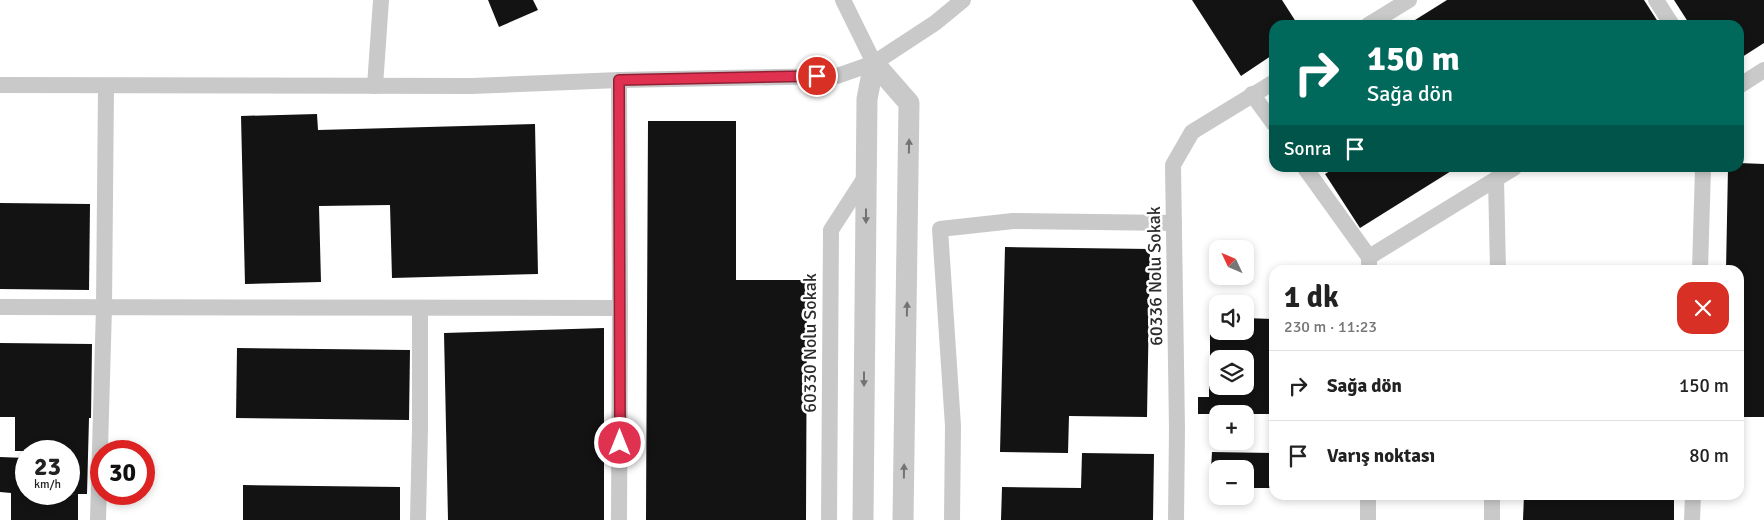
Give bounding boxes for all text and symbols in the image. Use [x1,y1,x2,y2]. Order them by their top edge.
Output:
text: 150 m [1367,37,1460,80]
icon: right [1284,40,1349,105]
pin [796,55,838,97]
icon: arrive [803,62,831,90]
text: Sağa dön [1367,80,1453,107]
icon: arrive [1341,135,1369,163]
text: Sonra [1284,137,1331,161]
one-way arrow [905,138,913,154]
street label: 60336 Nolu Sokak [1143,206,1167,346]
one-way arrow [862,208,870,224]
north arrow [1209,240,1254,285]
map controls [1209,240,1254,505]
street label: 60330 Nolu Sokak [799,273,821,413]
text: 1 dk [1284,279,1339,316]
button: close [1677,282,1729,334]
button: sound [1209,295,1254,340]
one-way arrow [903,301,911,317]
text: 230 m · 11:23 [1284,317,1377,337]
button: layers [1209,350,1254,395]
one-way arrow [860,371,868,387]
icon: right [1284,372,1312,400]
text: Sağa dön [1327,374,1402,398]
text: 150 m [1679,374,1729,398]
button: + [1209,405,1254,450]
position arrow [593,416,645,468]
speed limit sign: 30 [90,440,155,505]
icon: arrive [1284,442,1312,470]
text: Varış noktası [1327,444,1435,468]
text: 80 m [1689,444,1729,468]
text: 23 [34,451,61,482]
button: − [1209,460,1254,505]
one-way arrow [900,463,908,479]
text: km/h [34,477,61,492]

